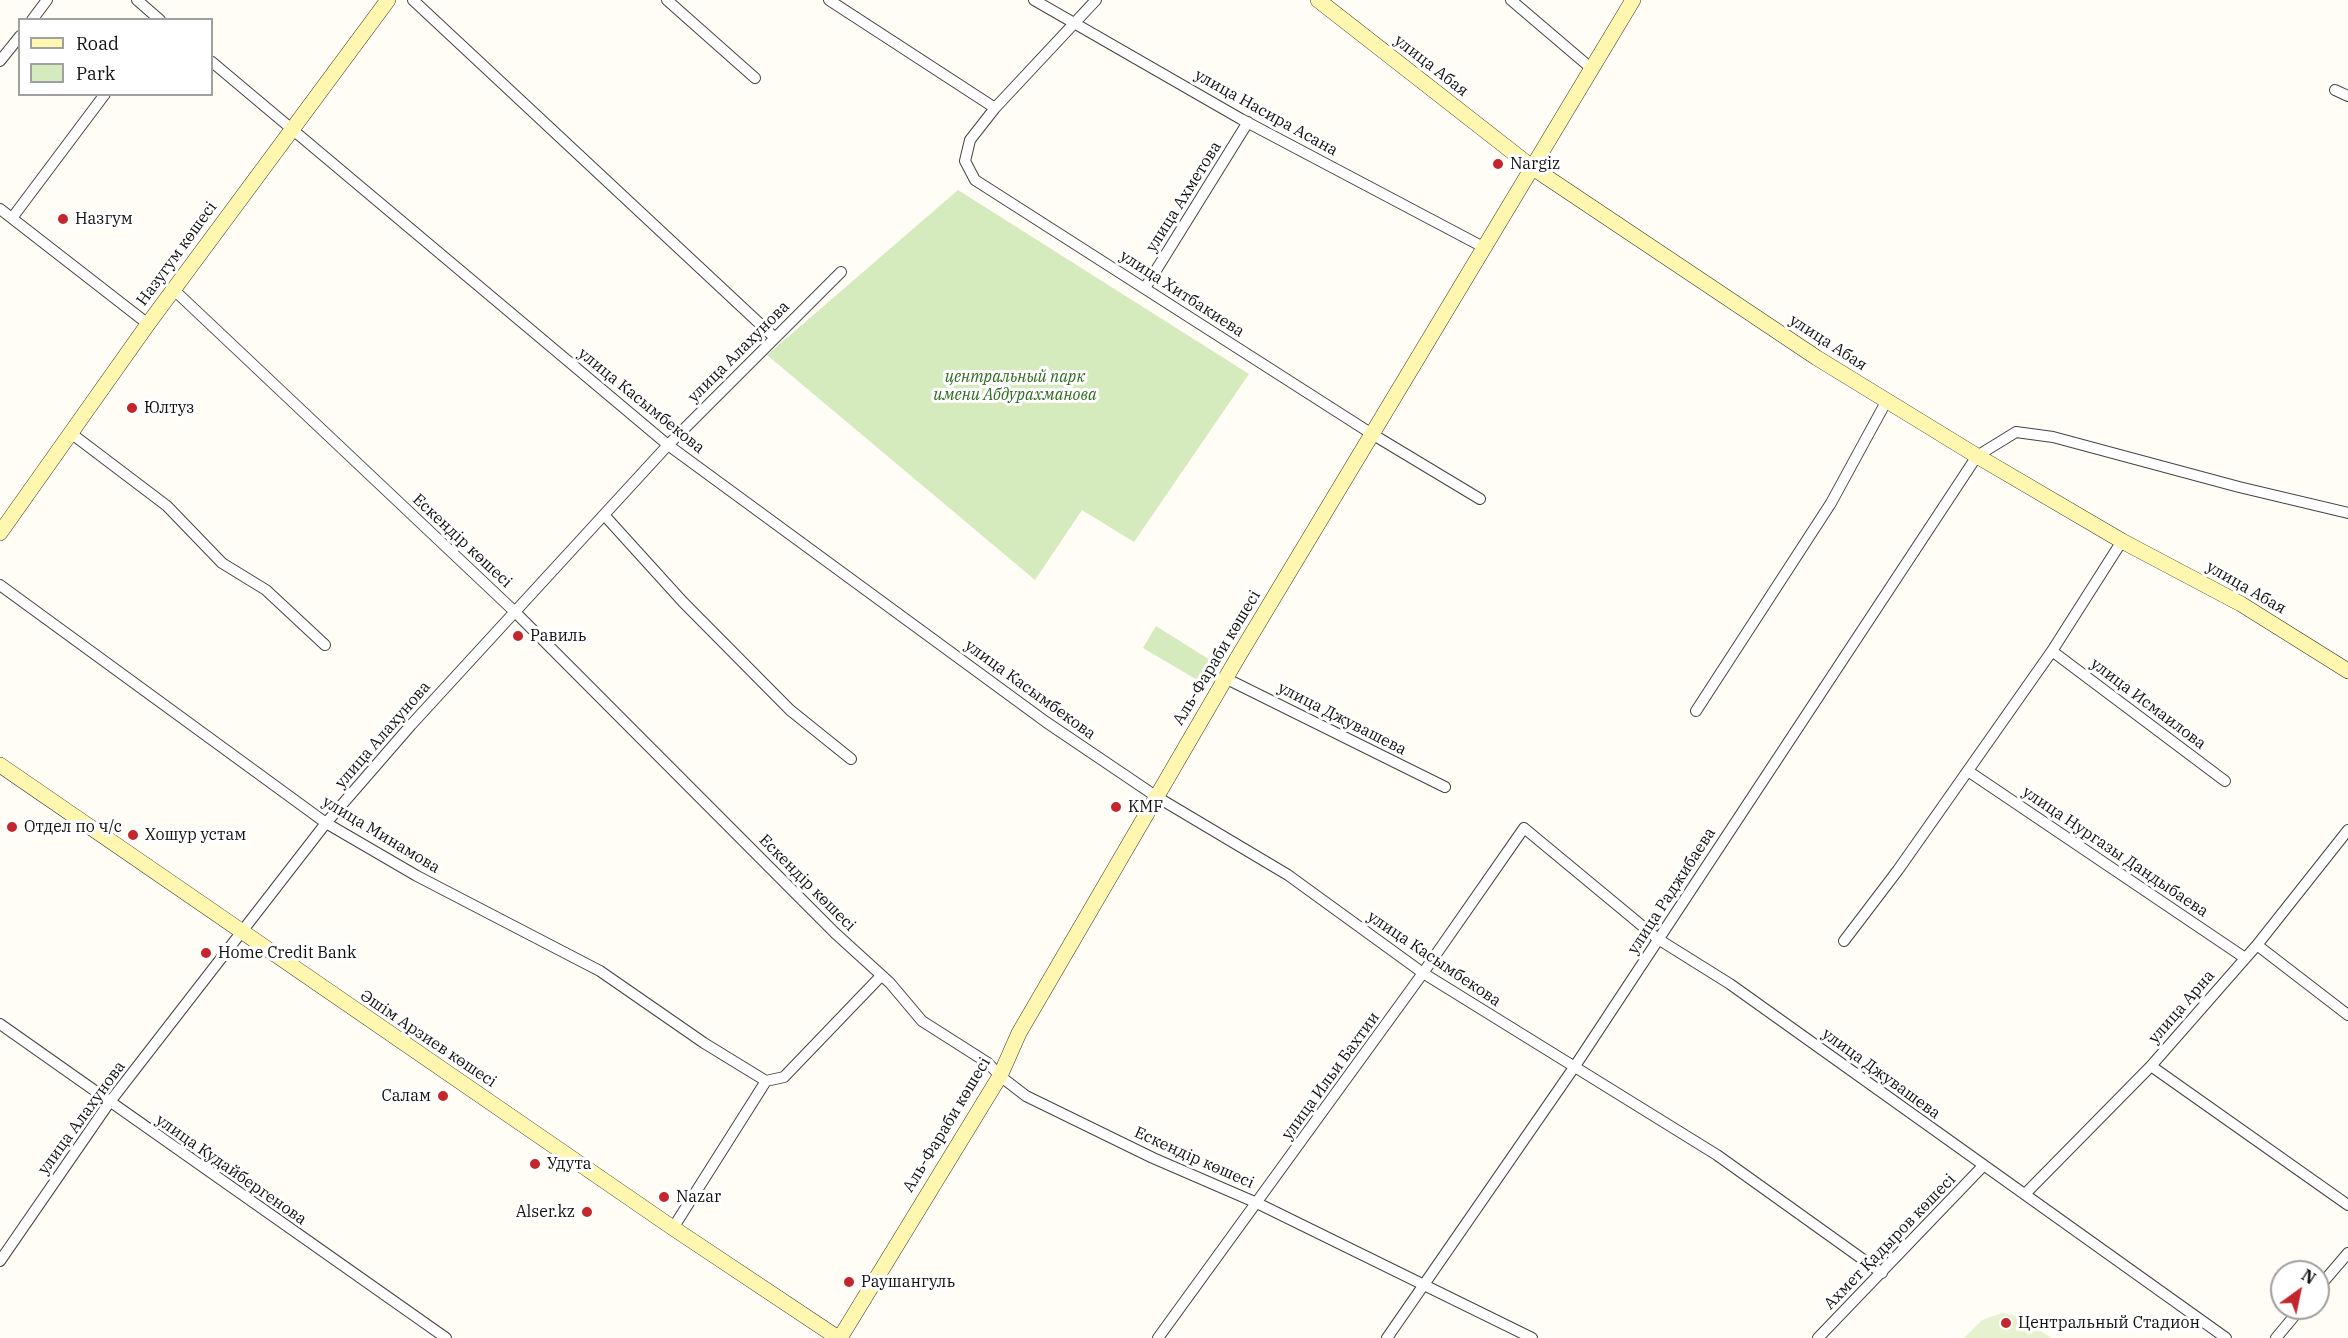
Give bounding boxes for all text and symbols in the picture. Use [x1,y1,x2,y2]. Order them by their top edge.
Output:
legend [18,18,213,96]
street label: улица Абая [1390,31,1472,101]
text: Road [76,32,119,55]
text: Park [76,62,115,85]
street label: улица Насира Асана [1191,66,1341,160]
street label: улица Ахметова [1142,138,1226,256]
place label: Nargiz [1510,154,1560,174]
marker: Nargiz [1491,157,1505,171]
street label: Назугум көшесі [133,198,221,310]
place label: Назгум [75,209,133,229]
marker: Назгум [56,212,70,226]
street label: улица Хитбакиева [1116,247,1248,341]
street label: улица Алахунова [684,297,794,407]
street label: улица Абая [1786,311,1870,375]
street label: улица Касымбекова [574,344,708,458]
park label: центральный парк имени Абдурахманова [933,367,1097,405]
place label: Юлтуз [144,398,194,418]
marker: Юлтуз [125,401,139,415]
street label: Ескендір көшесі [408,490,516,592]
street label: улица Абая [2203,557,2289,619]
street label: Аль-Фараби көшесі [1169,587,1265,729]
place label: Равиль [530,626,586,646]
marker: Равиль [511,629,525,643]
street label: улица Касымбекова [961,636,1099,744]
street label: улица Исмаилова [2086,654,2210,754]
street label: улица Алахунова [331,678,435,792]
street label: улица Джувашева [1274,678,1410,760]
street label: улица Нургазы Дандыбаева [2018,783,2212,921]
street label: улица Минамова [319,792,443,878]
place label: KMF [1128,797,1163,817]
marker: KMF [1109,800,1123,814]
place label: Отдел по ч/с [24,817,122,837]
marker: Отдел по ч/с [5,820,19,834]
street label: улица Раджибаева [1624,824,1720,958]
place label: Хошур устам [145,825,246,845]
marker: Хошур устам [126,828,140,842]
street label: Ескендір көшесі [755,831,859,935]
street label: улица Касымбекова [1363,907,1505,1011]
place label: Home Credit Bank [218,943,356,963]
marker: Home Credit Bank [199,946,213,960]
street label: улица Арна [2145,966,2219,1048]
street label: Әшім Арзиев көшесі [356,986,500,1092]
street label: улица Ильи Бахтии [1278,1008,1384,1144]
street label: улица Джувашева [1818,1025,1944,1123]
street label: Аль-Фараби көшесі [899,1054,995,1196]
street label: улица Алахунова [34,1057,130,1179]
place label: Салам [381,1086,431,1106]
marker: Салам [436,1089,450,1103]
street label: улица Кудайбергенова [152,1111,310,1229]
street label: Ескендір көшесі [1131,1123,1257,1193]
place label: Удута [547,1154,592,1174]
marker: Удута [528,1157,542,1171]
street label: Ахмет Қадыров көшесі [1820,1170,1960,1314]
place label: Nazar [676,1187,721,1207]
marker: Nazar [657,1190,671,1204]
place label: Alser.kz [516,1202,575,1222]
marker: Alser.kz [580,1205,594,1219]
north arrow [2270,1260,2330,1320]
text: N [2298,1265,2319,1288]
place label: Раушангуль [861,1272,955,1292]
marker: Раушангуль [842,1275,856,1289]
place label: Центральный Стадион [2018,1313,2200,1333]
marker: Центральный Стадион [1999,1316,2013,1330]

